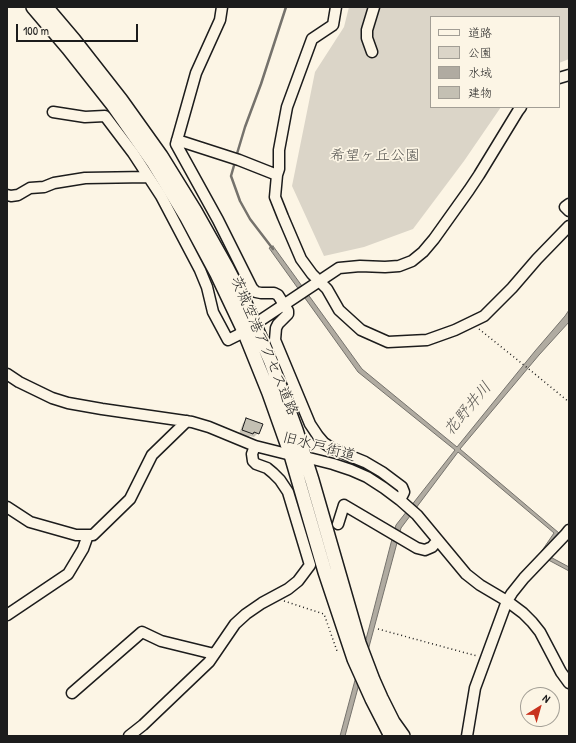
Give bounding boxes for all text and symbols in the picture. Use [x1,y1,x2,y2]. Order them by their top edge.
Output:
scale bar [18,16,140,42]
legend [430,16,560,108]
text: 100 m [23,22,49,39]
text: 道路 [468,24,492,41]
text: 公園 [468,44,492,61]
text: 水域 [468,64,492,81]
text: 建物 [468,84,492,101]
park label: 希望ヶ丘公園 [330,147,420,165]
street label: 茨城空港アクセス道路 [226,273,302,419]
water label: 花野井川 [440,378,496,440]
street label: 旧水戸街道 [280,429,358,465]
north arrow [520,687,560,727]
text: N [540,691,553,706]

